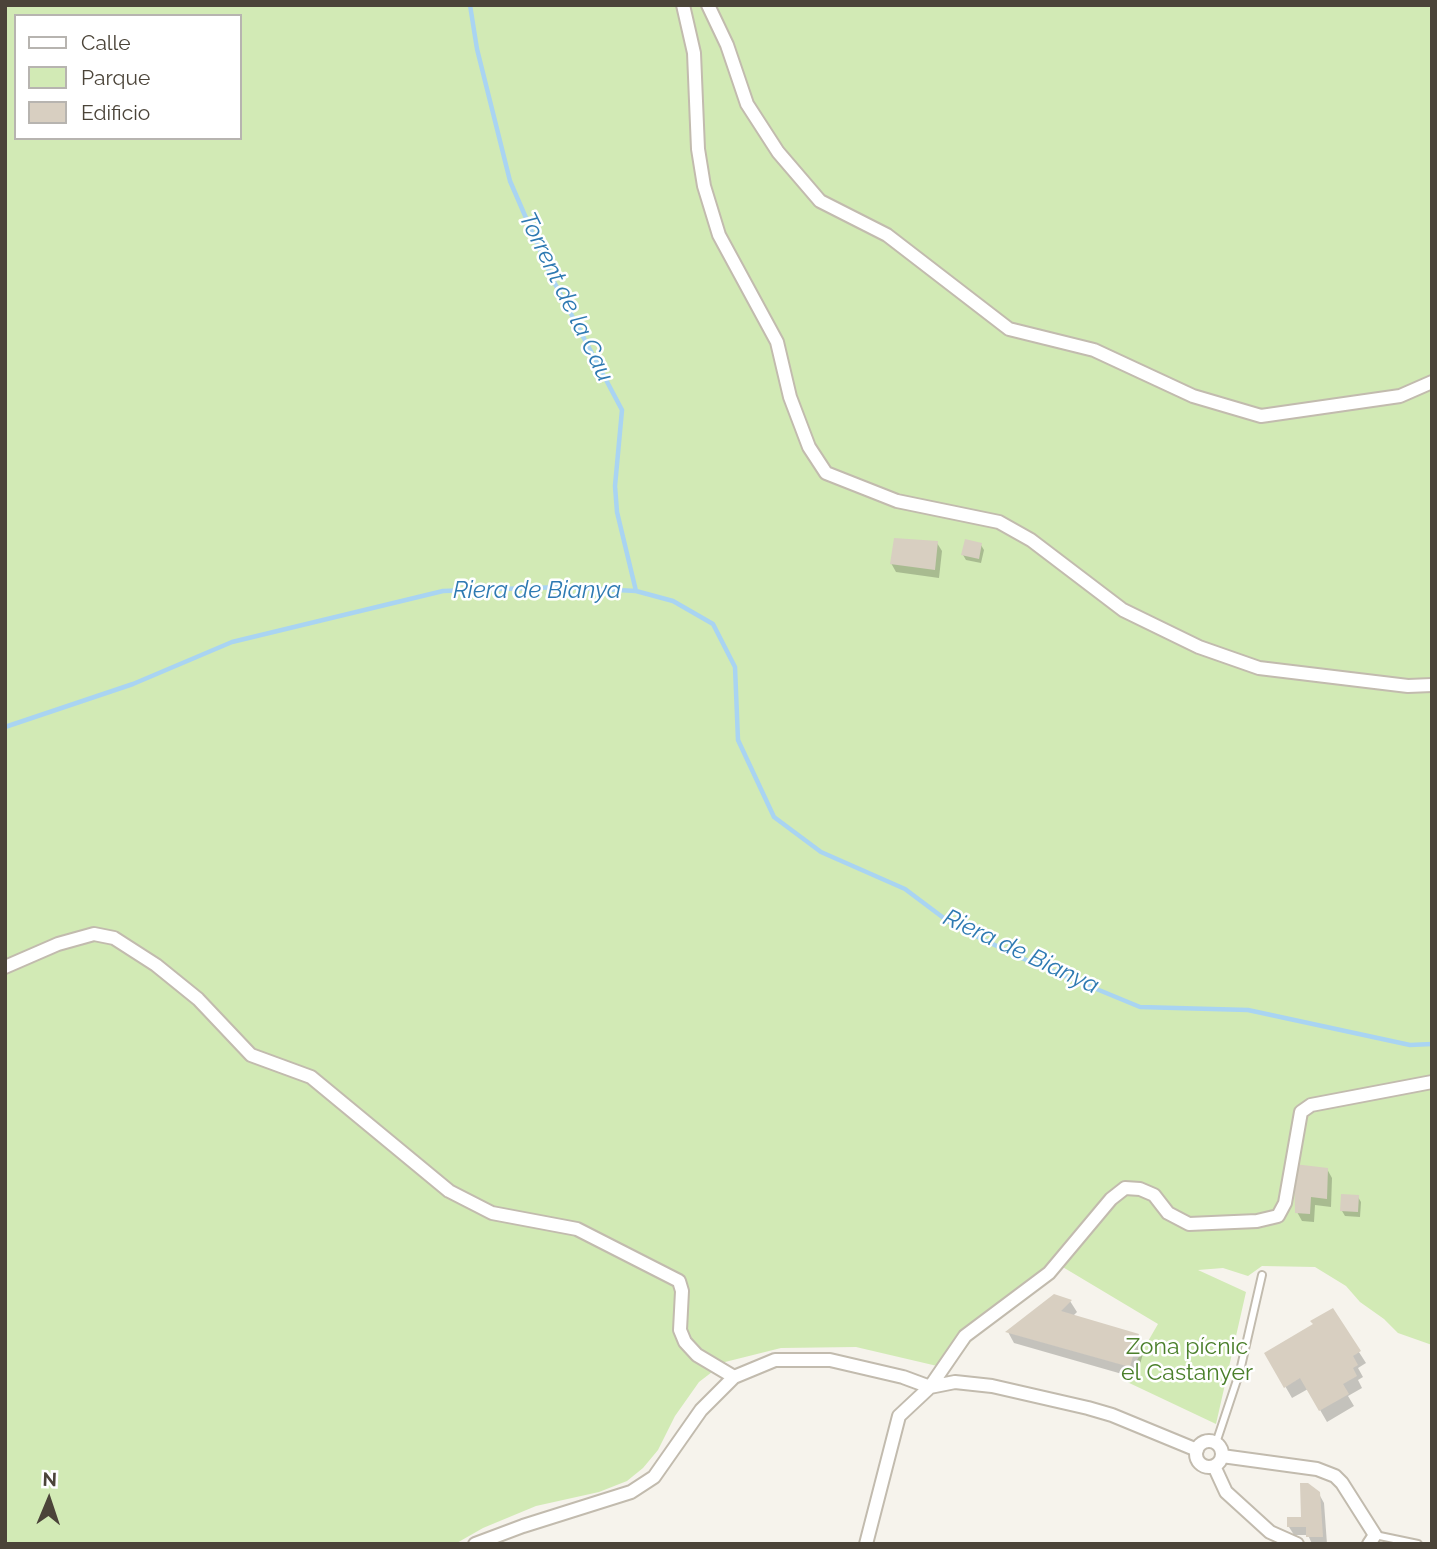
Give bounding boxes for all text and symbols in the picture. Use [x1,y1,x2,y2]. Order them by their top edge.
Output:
legend [14,14,242,140]
text: Calle [81,30,131,55]
text: Parque [81,65,150,90]
text: Edificio [81,100,150,125]
water label: Torrent de la Cau [513,208,619,386]
water label: Riera de Bianya [453,577,621,605]
water label: Riera de Bianya [939,903,1103,1001]
park label: Zona pícnic el Castanyer [1121,1333,1253,1387]
north arrow [14,1465,84,1535]
text: N [42,1468,57,1490]

